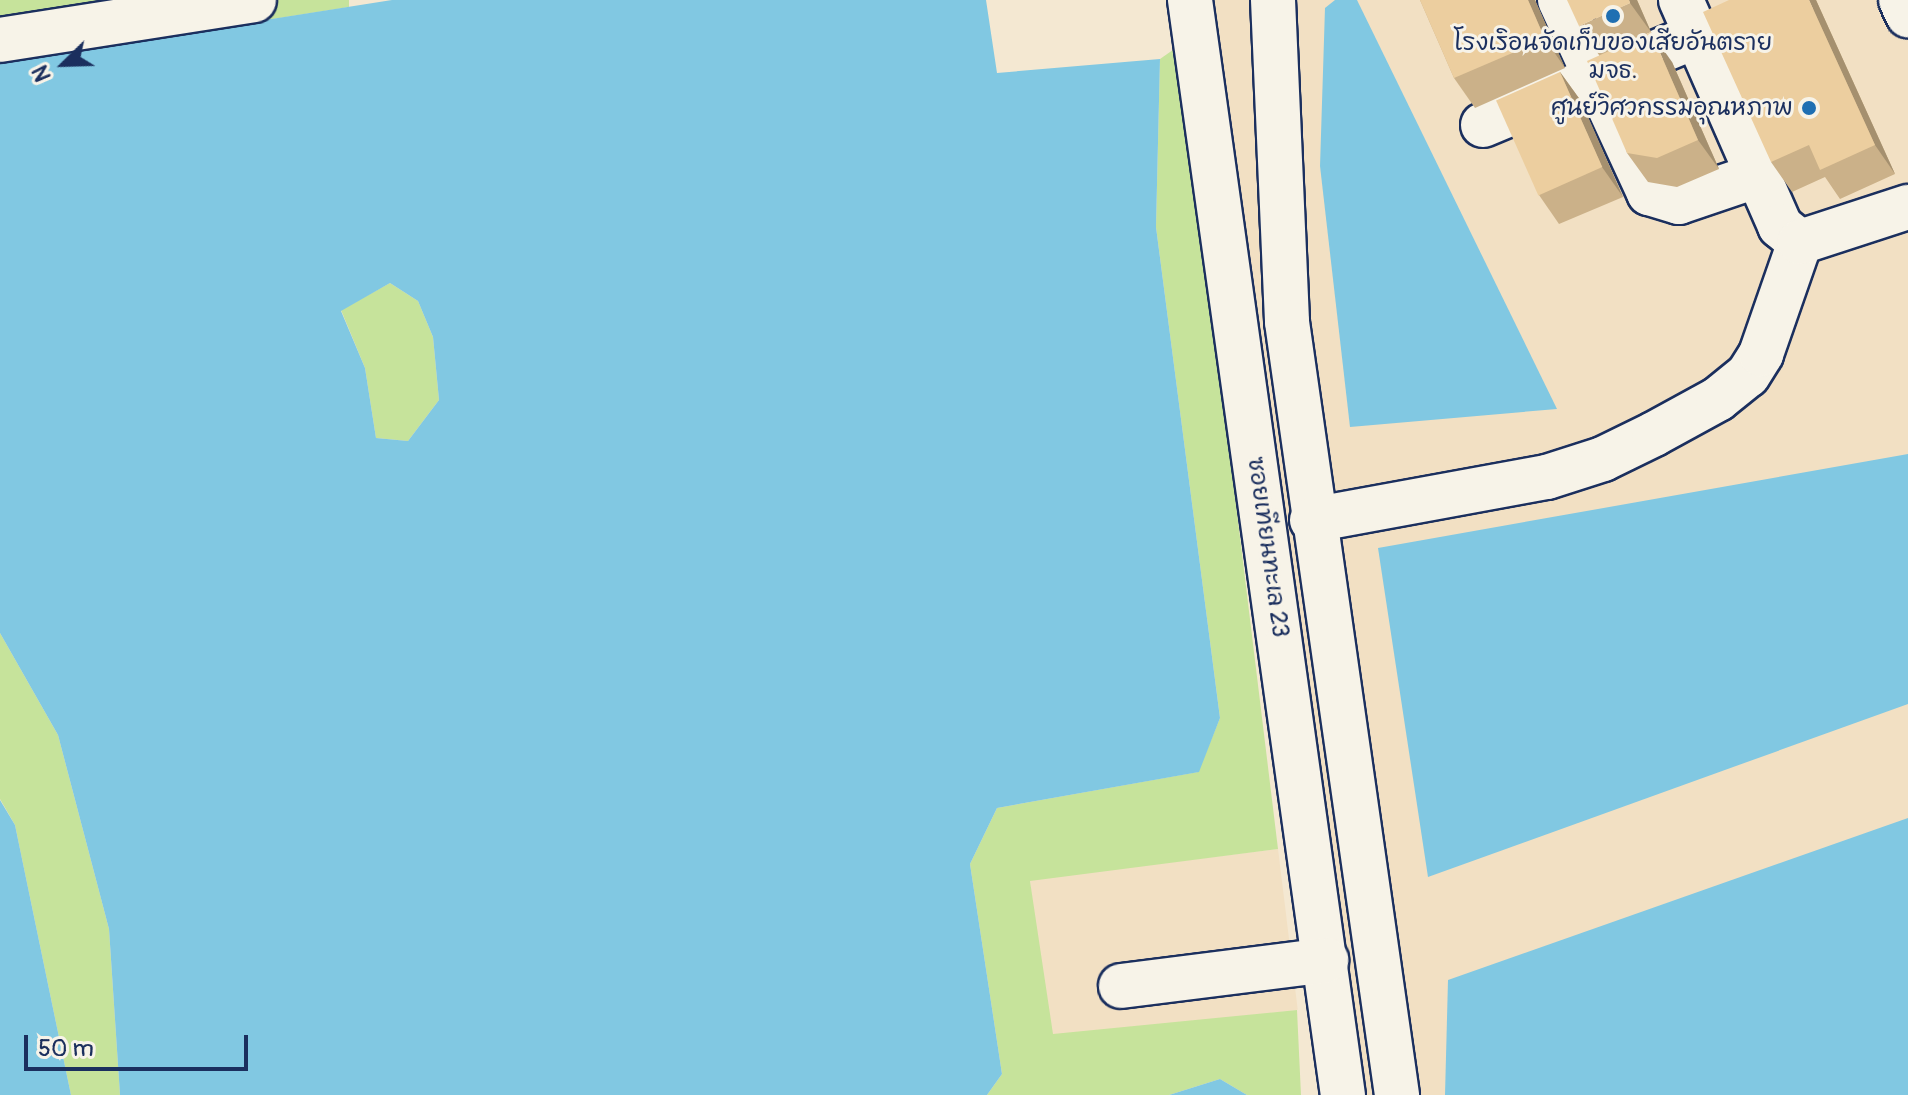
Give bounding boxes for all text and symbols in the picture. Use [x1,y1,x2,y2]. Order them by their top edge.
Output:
marker: โรงเริอนจัดเก็บของเสียอันตราย มจธ. [1604,7,1622,25]
north arrow [24,24,104,104]
place label: โรงเริอนจัดเก็บของเสียอันตราย มจธ. [1454,29,1772,85]
text: N [26,61,58,86]
place label: ศูนย์วิศวกรรมอุณหภาพ [1551,94,1793,122]
marker: ศูนย์วิศวกรรมอุณหภาพ [1800,99,1818,117]
street label: ซอยเทียนทะเล 23 [1241,455,1295,639]
scale bar [28,1019,252,1069]
text: 50 m [38,1034,94,1063]

